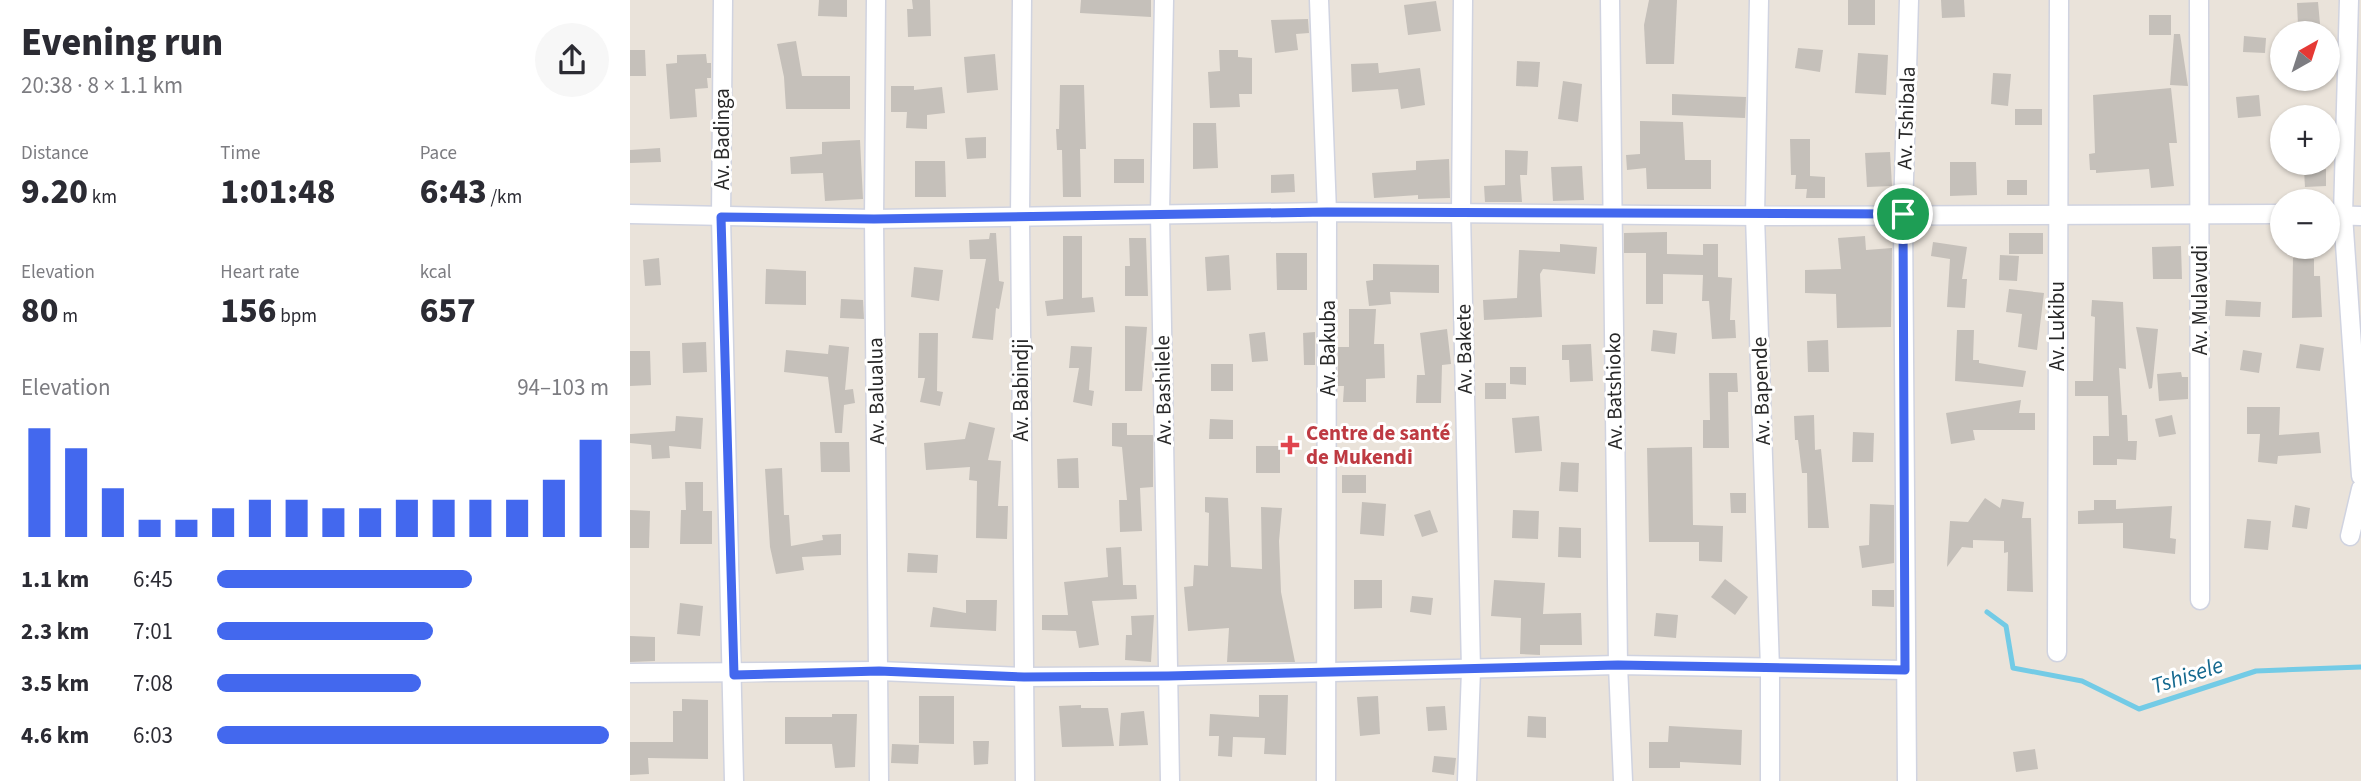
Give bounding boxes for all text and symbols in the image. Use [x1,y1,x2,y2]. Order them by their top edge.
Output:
text: Evening run [21,16,223,70]
north arrow [2270,21,2340,91]
map controls [2270,21,2340,259]
button: share [535,23,609,97]
street label: Av. Tshibala [1889,66,1923,170]
text: 20:38 · 8 × 1.1 km [21,69,183,102]
street label: Av. Badinga [707,88,737,190]
button: + [2270,105,2340,175]
text: Distance [21,140,89,167]
text: Time [220,140,260,167]
text: Pace [420,140,457,167]
text: 9.20 [21,167,88,217]
text: 1:01:48 [220,167,335,217]
text: 6:43 [420,167,487,217]
text: km [88,184,117,211]
text: /km [487,184,522,211]
pin [1873,184,1933,244]
button: − [2270,189,2340,259]
icon: arrive [1884,195,1922,233]
street label: Av. Mulavudi [2185,245,2215,355]
text: Elevation [21,259,95,286]
text: Heart rate [220,259,299,286]
text: kcal [420,259,452,286]
street label: Av. Lukibu [2042,281,2072,371]
text: 80 [21,286,58,336]
text: 156 [220,286,276,336]
text: 657 [420,286,476,336]
street label: Av. Bakuba [1313,300,1343,396]
text: m [58,303,78,330]
text: bpm [276,303,317,330]
street label: Av. Bakete [1448,304,1480,394]
street label: Av. Batshioko [1598,332,1630,450]
street label: Av. Bashilele [1147,335,1179,445]
street label: Av. Bapende [1744,336,1778,446]
street label: Av. Balualua [860,337,892,445]
street label: Av. Babindji [1006,339,1036,441]
text: Elevation [21,371,111,404]
text: 94–103 m [517,371,609,404]
place label: Centre de santé de Mukendi [1306,418,1451,472]
marker: Centre de santé de Mukendi [1280,435,1300,455]
text: 1.1 km [21,563,89,596]
text: 6:45 [133,563,173,596]
text: 2.3 km [21,615,89,648]
text: 7:01 [133,615,173,648]
water label: Tshisele [2147,648,2227,703]
text: 3.5 km [21,667,89,700]
text: 7:08 [133,667,173,700]
text: 4.6 km [21,719,89,752]
text: 6:03 [133,719,173,752]

